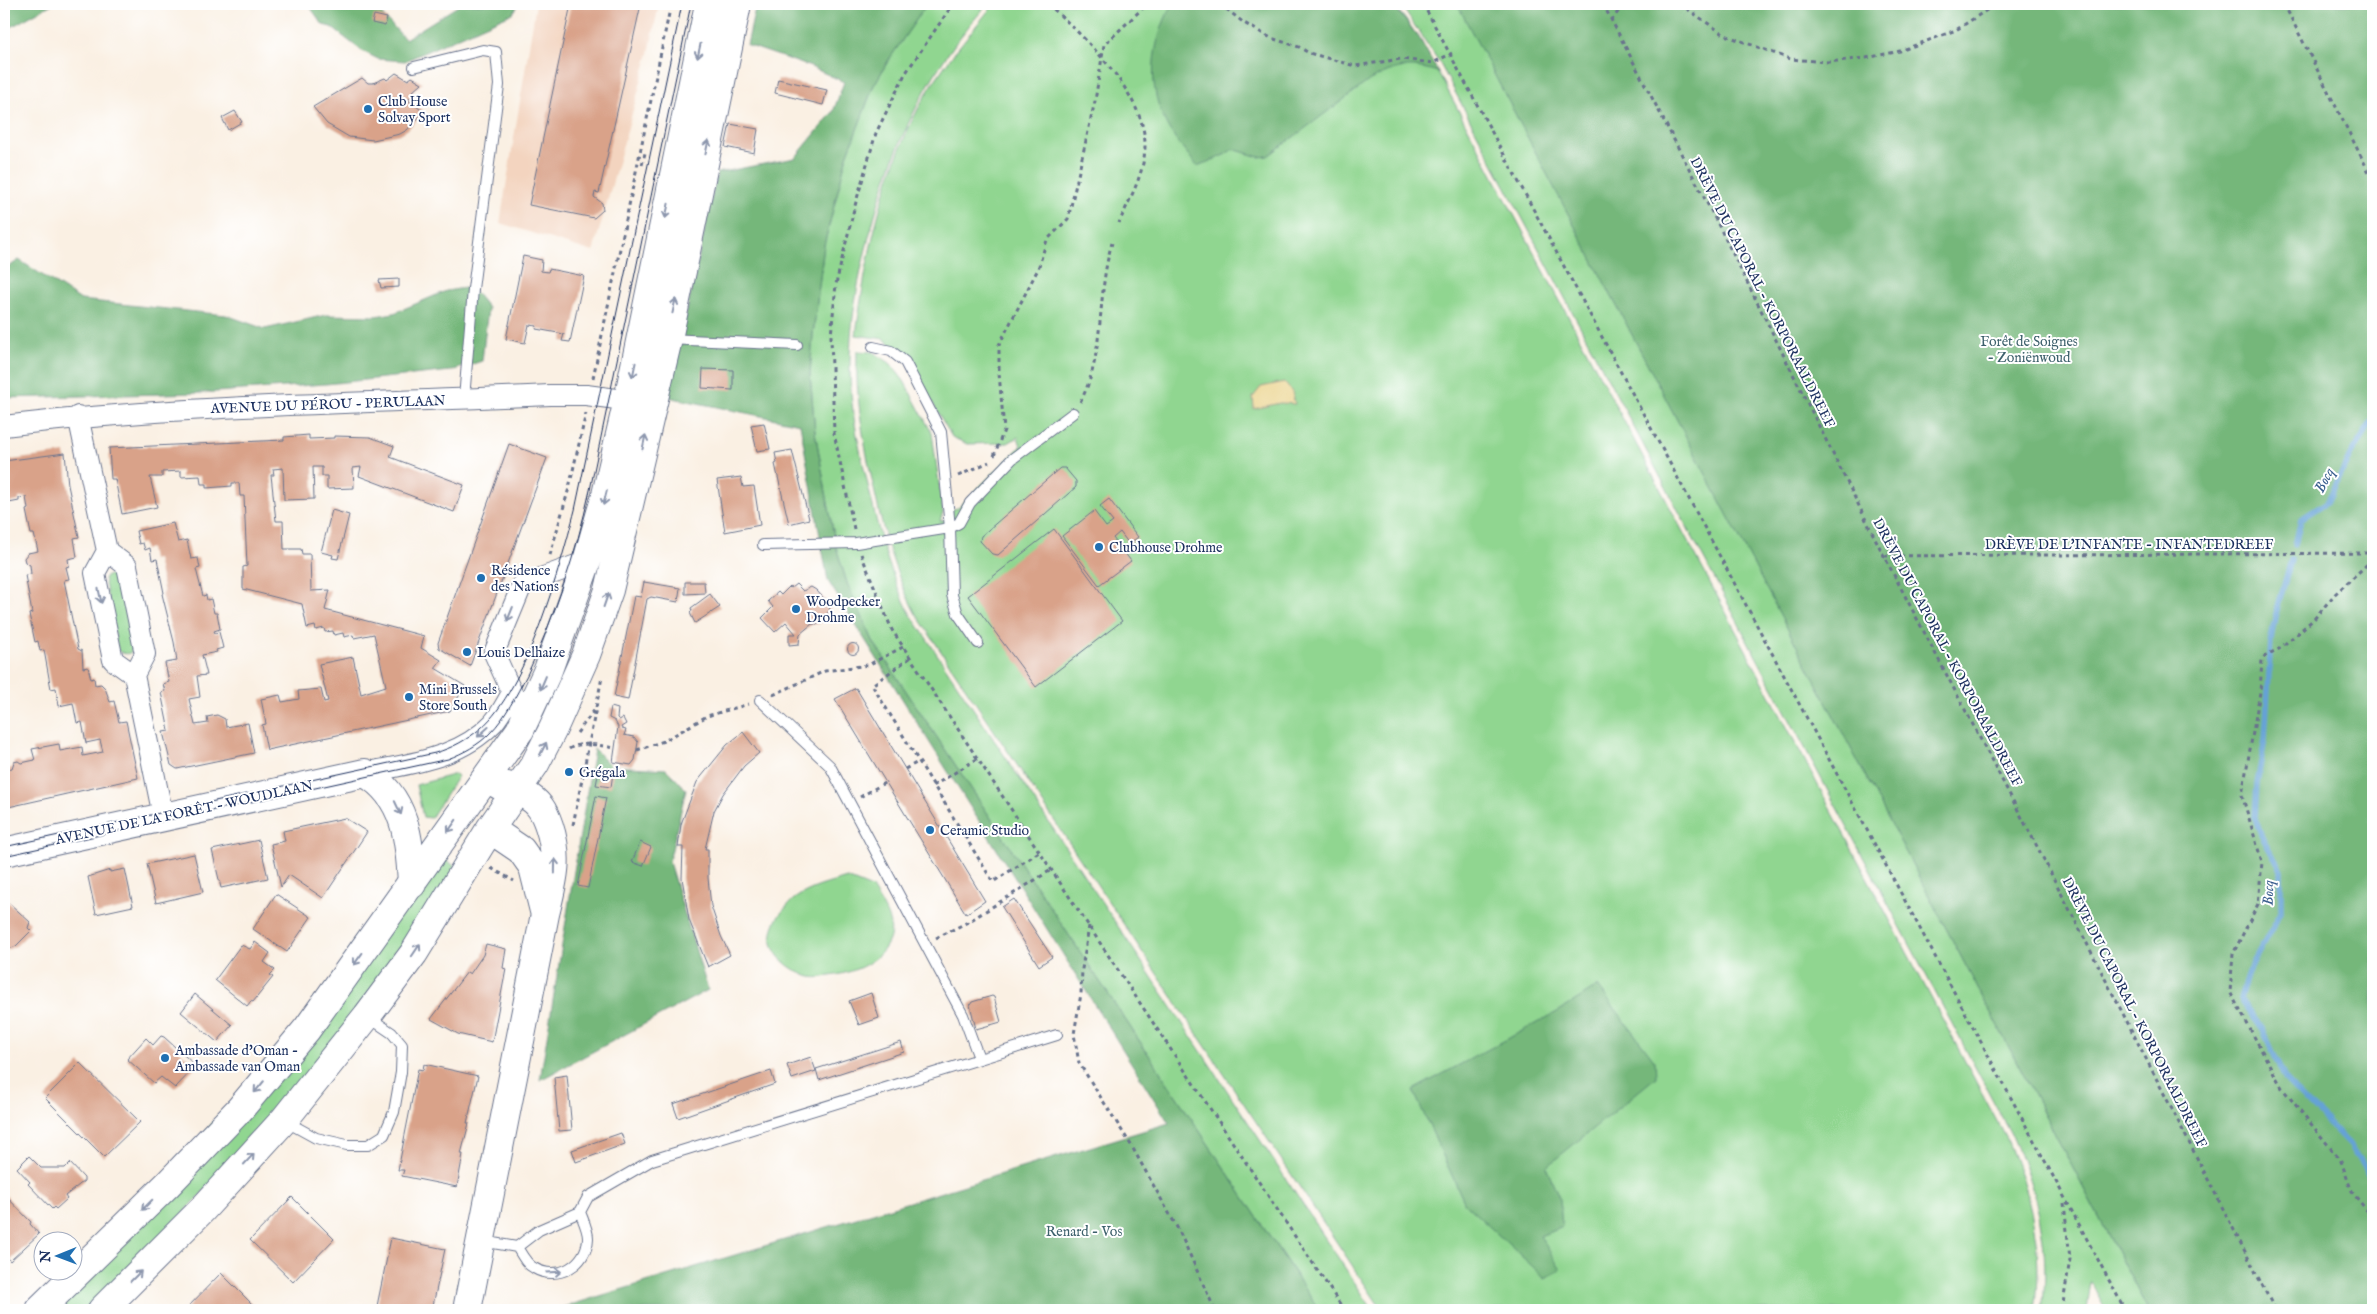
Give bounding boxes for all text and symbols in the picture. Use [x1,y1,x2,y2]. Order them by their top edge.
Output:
one-way arrow [694,43,704,59]
place label: Club House Solvay Sport [378,93,451,127]
marker: Club House Solvay Sport [362,103,374,115]
one-way arrow [703,139,712,155]
street label: DRÈVE DU CAPORAL - KORPORAALDREEF [1686,154,1839,431]
one-way arrow [661,202,671,218]
one-way arrow [670,299,680,315]
park label: Forêt de Soignes - Zoniënwoud [1980,333,2078,367]
one-way arrow [629,361,638,377]
street label: AVENUE DU PÉROU - PERULAAN [209,391,446,418]
one-way arrow [640,434,649,450]
water label: Bocq [2310,465,2339,496]
one-way arrow [600,490,609,506]
street label: DRÈVE DU CAPORAL - KORPORAALDREEF [1868,515,2027,790]
street label: DRÈVE DE L'INFANTE - INFANTEDREEF [1985,535,2273,554]
place label: Clubhouse Drohme [1109,539,1223,557]
marker: Clubhouse Drohme [1093,541,1105,553]
place label: Résidence des Nations [491,562,559,596]
marker: Résidence des Nations [475,572,487,584]
one-way arrow [95,588,105,604]
one-way arrow [601,592,611,608]
place label: Woodpecker Drohme [806,593,880,627]
marker: Woodpecker Drohme [790,603,802,615]
one-way arrow [504,606,514,621]
place label: Louis Delhaize [477,644,566,662]
marker: Louis Delhaize [461,646,473,658]
one-way arrow [538,675,547,690]
place label: Mini Brussels Store South [419,681,497,715]
marker: Mini Brussels Store South [403,691,415,703]
one-way arrow [476,726,489,738]
one-way arrow [538,742,548,757]
place label: Grégala [579,764,626,782]
marker: Grégala [563,766,575,778]
street label: AVENUE DE LA FORÊT - WOUDLAAN [53,776,315,849]
one-way arrow [393,800,403,815]
one-way arrow [447,819,457,833]
place label: Ceramic Studio [940,822,1030,840]
marker: Ceramic Studio [924,824,936,836]
one-way arrow [550,858,560,874]
street label: DRÈVE DU CAPORAL - KORPORAALDREEF [2058,874,2211,1151]
water label: Bocq [2259,880,2278,906]
one-way arrow [411,943,421,957]
one-way arrow [353,952,364,965]
place label: Ambassade d'Oman - Ambassade van Oman [174,1042,301,1076]
marker: Ambassade d'Oman - Ambassade van Oman [159,1052,171,1064]
one-way arrow [253,1080,264,1093]
one-way arrow [243,1152,255,1165]
one-way arrow [141,1199,153,1211]
park label: Renard - Vos [1046,1223,1122,1241]
north arrow [32,1232,82,1282]
text: N [37,1250,55,1263]
one-way arrow [546,1268,562,1277]
one-way arrow [130,1270,142,1282]

